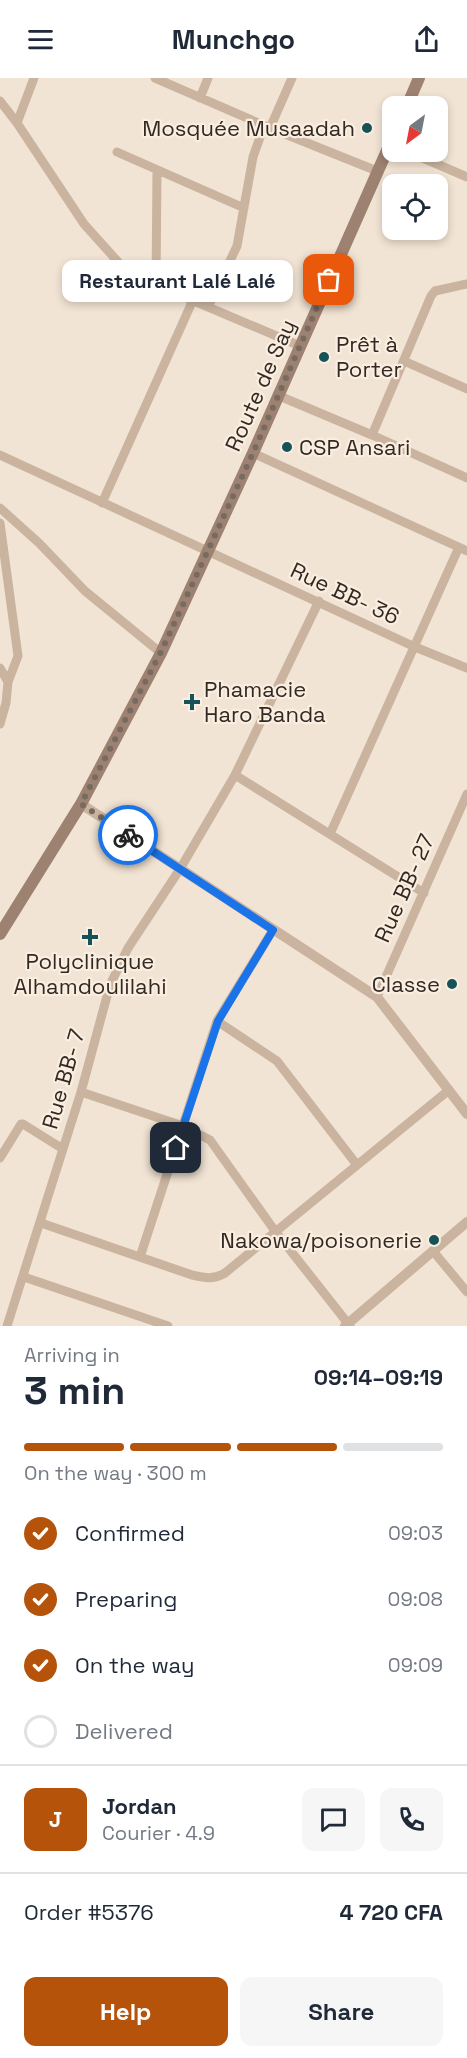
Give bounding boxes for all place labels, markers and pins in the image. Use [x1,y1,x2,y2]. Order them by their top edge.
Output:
place label: Mosquée Musaadah [142,114,355,142]
marker: Mosquée Musaadah [360,121,374,135]
pin [303,254,354,305]
callout: Restaurant Lalé Lalé [62,259,293,301]
place label: Prêt à Porter [336,330,402,383]
marker: Prêt à Porter [317,350,331,364]
place label: CSP Ansari [299,433,410,461]
marker: CSP Ansari [280,440,294,454]
place label: Phamacie Haro Banda [204,675,326,728]
marker: Phamacie Haro Banda [185,695,199,709]
marker: Polyclinique Alhamdoulilahi [81,928,99,946]
place label: Polyclinique Alhamdoulilahi [13,947,167,1000]
place label: Classe [372,970,440,998]
marker: Classe [445,977,459,991]
pin [150,1122,201,1173]
place label: Nakowa/poisonerie [220,1226,422,1254]
marker: Nakowa/poisonerie [427,1233,441,1247]

